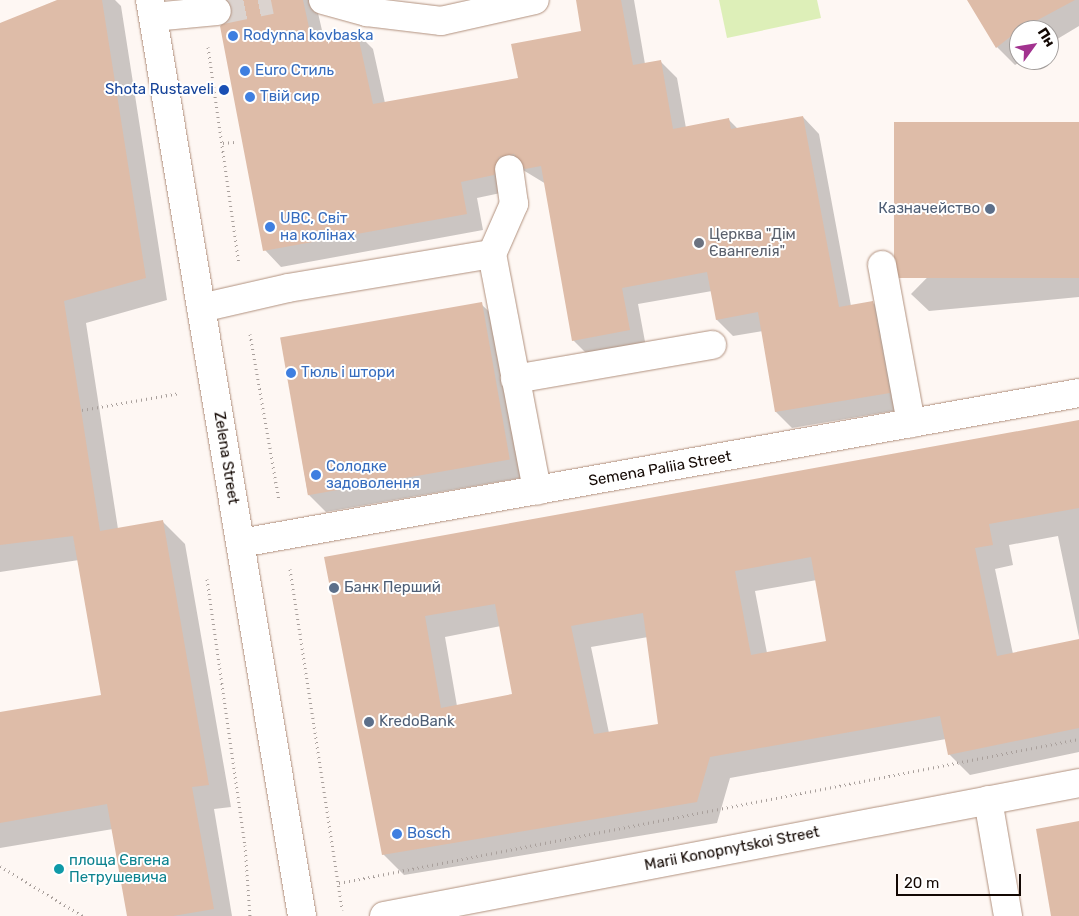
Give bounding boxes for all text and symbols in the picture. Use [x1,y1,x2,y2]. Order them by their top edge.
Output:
north arrow [1009,20,1059,70]
text: Пн [1034,25,1059,50]
place label: Rodynna kovbaska [243,27,373,45]
marker: Rodynna kovbaska [227,30,239,42]
place label: Euro Стиль [255,62,334,80]
marker: Euro Стиль [239,65,251,77]
place label: Shota Rustaveli [105,81,214,99]
marker: Shota Rustaveli [218,84,230,96]
place label: Твій сир [260,88,320,106]
marker: Твій сир [244,91,256,103]
place label: Казначейство [878,200,980,218]
marker: Казначейство [984,203,996,215]
place label: UBC, Світ на колінах [280,209,355,244]
marker: UBC, Світ на колінах [264,221,276,233]
place label: Церква "Дім Євангелія" [709,225,796,260]
marker: Церква "Дім Євангелія" [693,237,705,249]
place label: Тюль і штори [301,364,395,382]
marker: Тюль і штори [285,367,297,379]
street label: Zelena Street [210,410,242,506]
street label: Semena Paliia Street [587,448,733,490]
place label: Солодке задоволення [326,457,420,492]
marker: Солодке задоволення [310,469,322,481]
place label: Банк Перший [344,579,441,597]
marker: Банк Перший [328,582,340,594]
place label: KredoBank [379,713,455,731]
marker: KredoBank [363,716,375,728]
street label: Marii Konopnytskoi Street [643,823,821,875]
place label: Bosch [407,825,451,843]
marker: Bosch [391,828,403,840]
place label: площа Євгена Петрушевича [69,851,169,886]
marker: площа Євгена Петрушевича [53,863,65,875]
scale bar [899,864,1024,896]
text: 20 m [904,874,939,892]

